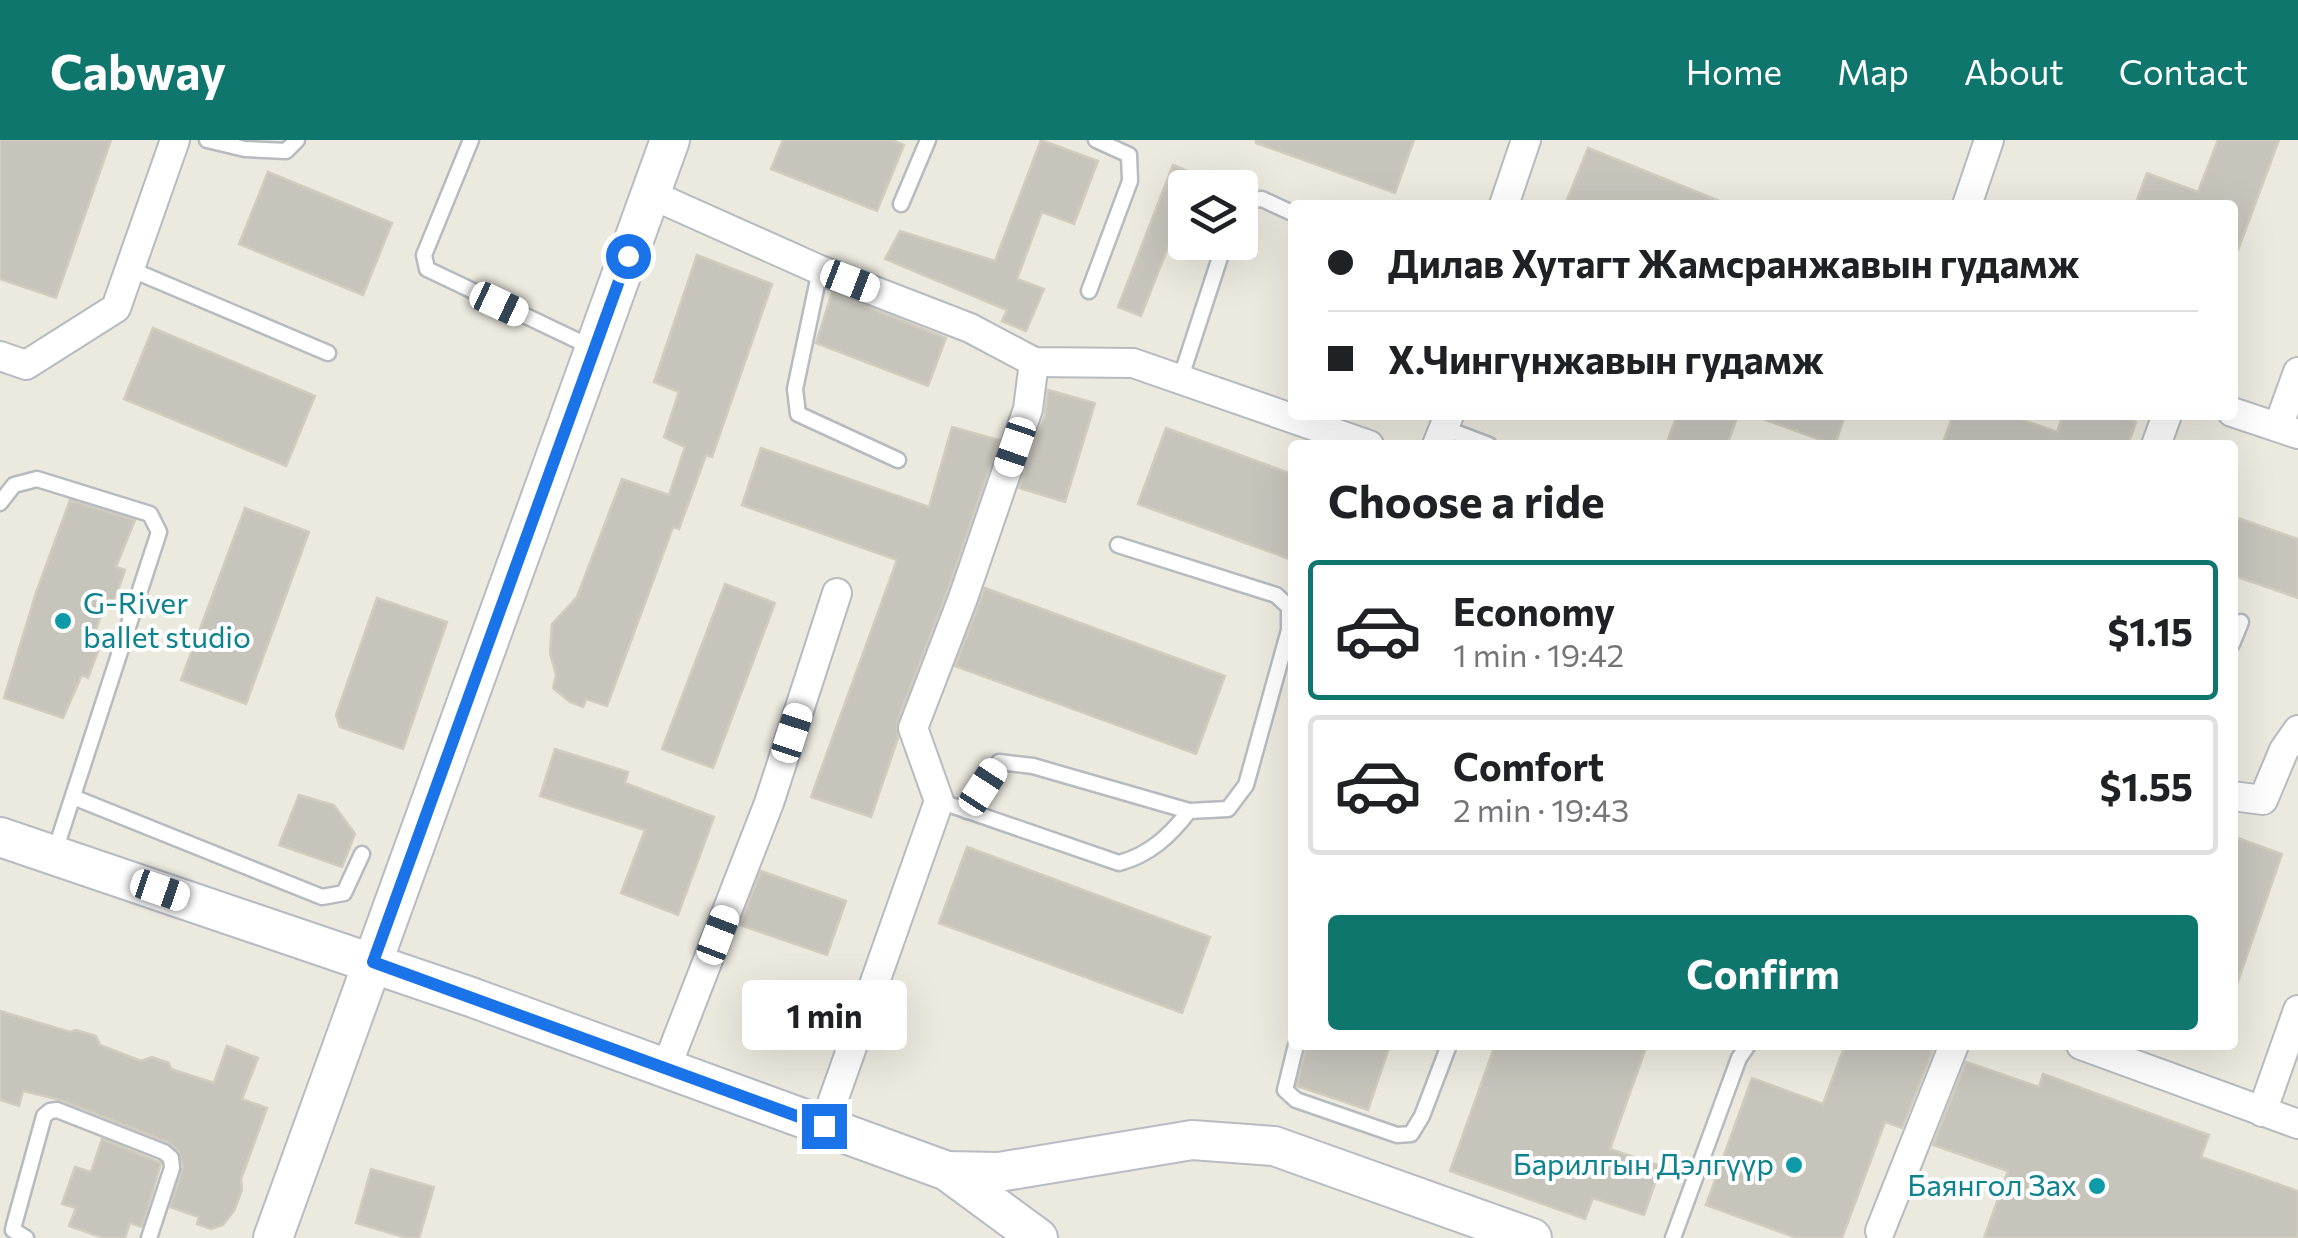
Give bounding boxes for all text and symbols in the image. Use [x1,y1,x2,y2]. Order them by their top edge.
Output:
text: Cabway [50,41,226,100]
text: Home [1686,49,1782,92]
text: Map [1837,49,1909,92]
text: About [1964,49,2064,92]
text: Contact [2119,49,2248,92]
map controls [1168,170,1258,260]
button: layers [1168,170,1258,260]
route start [606,234,651,279]
text: Дилав Хутагт Жамсранжавын гудамж [1388,239,2080,286]
car [817,256,883,306]
car [465,278,533,330]
text: Х.Чингүнжавын гудамж [1388,335,1824,382]
car [991,414,1039,480]
text: Choose a ride [1328,472,1605,527]
place label: G-River ballet studio [83,583,251,654]
icon: car [1333,585,1423,675]
text: Economy [1453,587,1615,634]
text: $1.15 [2107,607,2193,654]
marker: G-River ballet studio [52,610,74,632]
text: 1 min · 19:42 [1453,634,1624,674]
car [768,700,816,766]
icon: car [1333,740,1423,830]
text: Comfort [1453,742,1604,789]
car [954,754,1012,820]
text: $1.55 [2100,762,2193,809]
text: 2 min · 19:43 [1453,789,1629,829]
car [127,866,193,914]
car [693,902,743,968]
button: Confirm [1328,915,2198,1030]
callout: 1 min [742,981,906,1051]
text: 1 min [787,995,862,1035]
route end [802,1104,847,1149]
place label: Барилгын Дэлгүүр [1513,1144,1774,1181]
marker: Барилгын Дэлгүүр [1783,1154,1805,1176]
place label: Баянгол Зах [1907,1165,2077,1202]
marker: Баянгол Зах [2086,1175,2108,1197]

